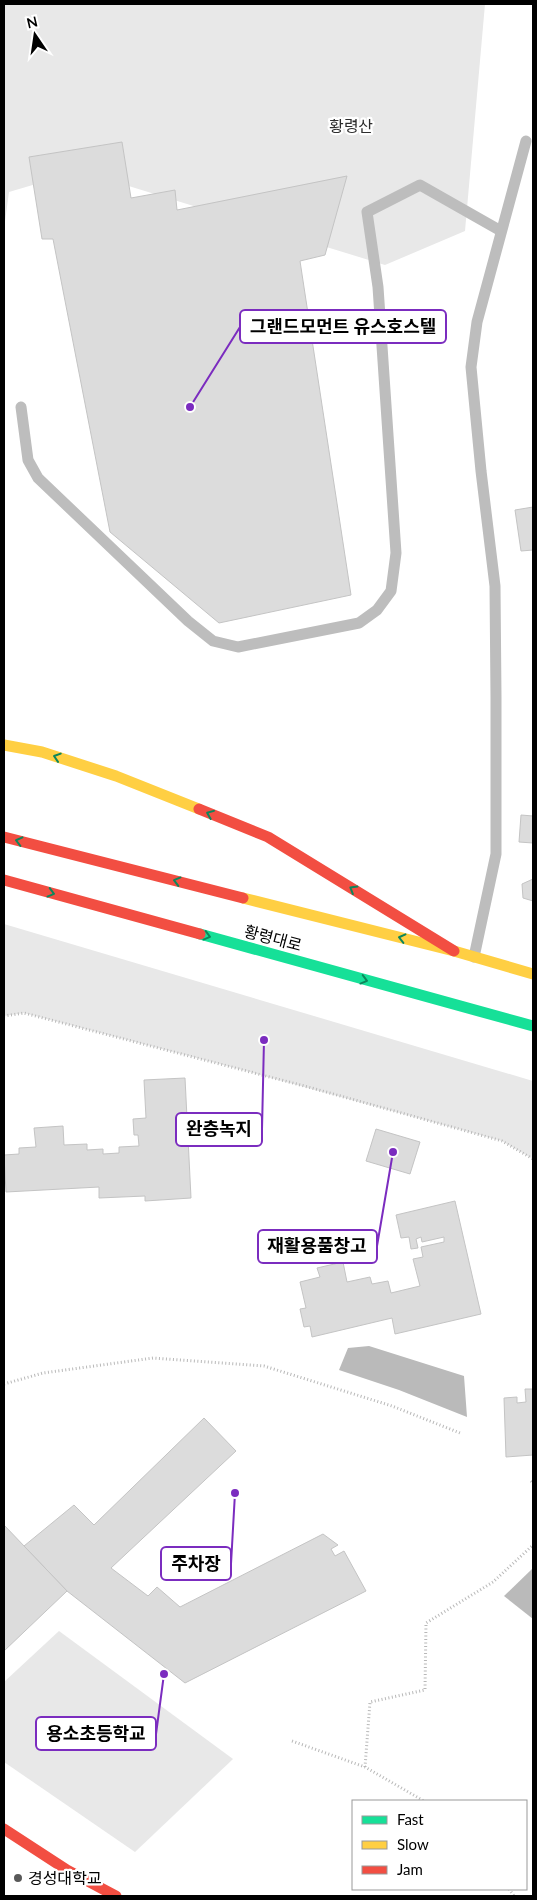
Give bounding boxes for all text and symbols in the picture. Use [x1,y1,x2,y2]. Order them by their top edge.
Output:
north arrow [10,10,60,60]
text: N [25,12,39,31]
park label: 황령산 [329,116,373,135]
callout: 그랜드모먼트 유스호스텔 [240,310,446,343]
text: 그랜드모먼트 유스호스텔 [250,315,436,337]
one-way arrow [54,753,62,763]
one-way arrow [206,810,214,820]
one-way arrow [16,836,24,846]
one-way arrow [172,876,181,887]
one-way arrow [349,885,358,895]
one-way arrow [46,888,54,898]
street label: 황령대로 [242,921,304,954]
one-way arrow [203,931,211,941]
one-way arrow [397,933,406,944]
one-way arrow [360,974,368,984]
callout: 완층녹지 [176,1113,262,1146]
text: 완층녹지 [186,1117,252,1139]
callout: 재활용품창고 [258,1230,377,1263]
text: 재활용품창고 [267,1234,367,1256]
callout: 주차장 [161,1547,231,1580]
text: 주차장 [171,1552,221,1574]
callout: 용소초등학교 [36,1717,156,1750]
text: 용소초등학교 [46,1722,146,1744]
legend [352,1800,527,1890]
text: Fast [397,1810,424,1828]
text: Slow [397,1835,429,1853]
text: Jam [397,1860,423,1878]
place label: 경성대학교 [28,1868,102,1887]
marker: 경성대학교 [12,1872,24,1884]

